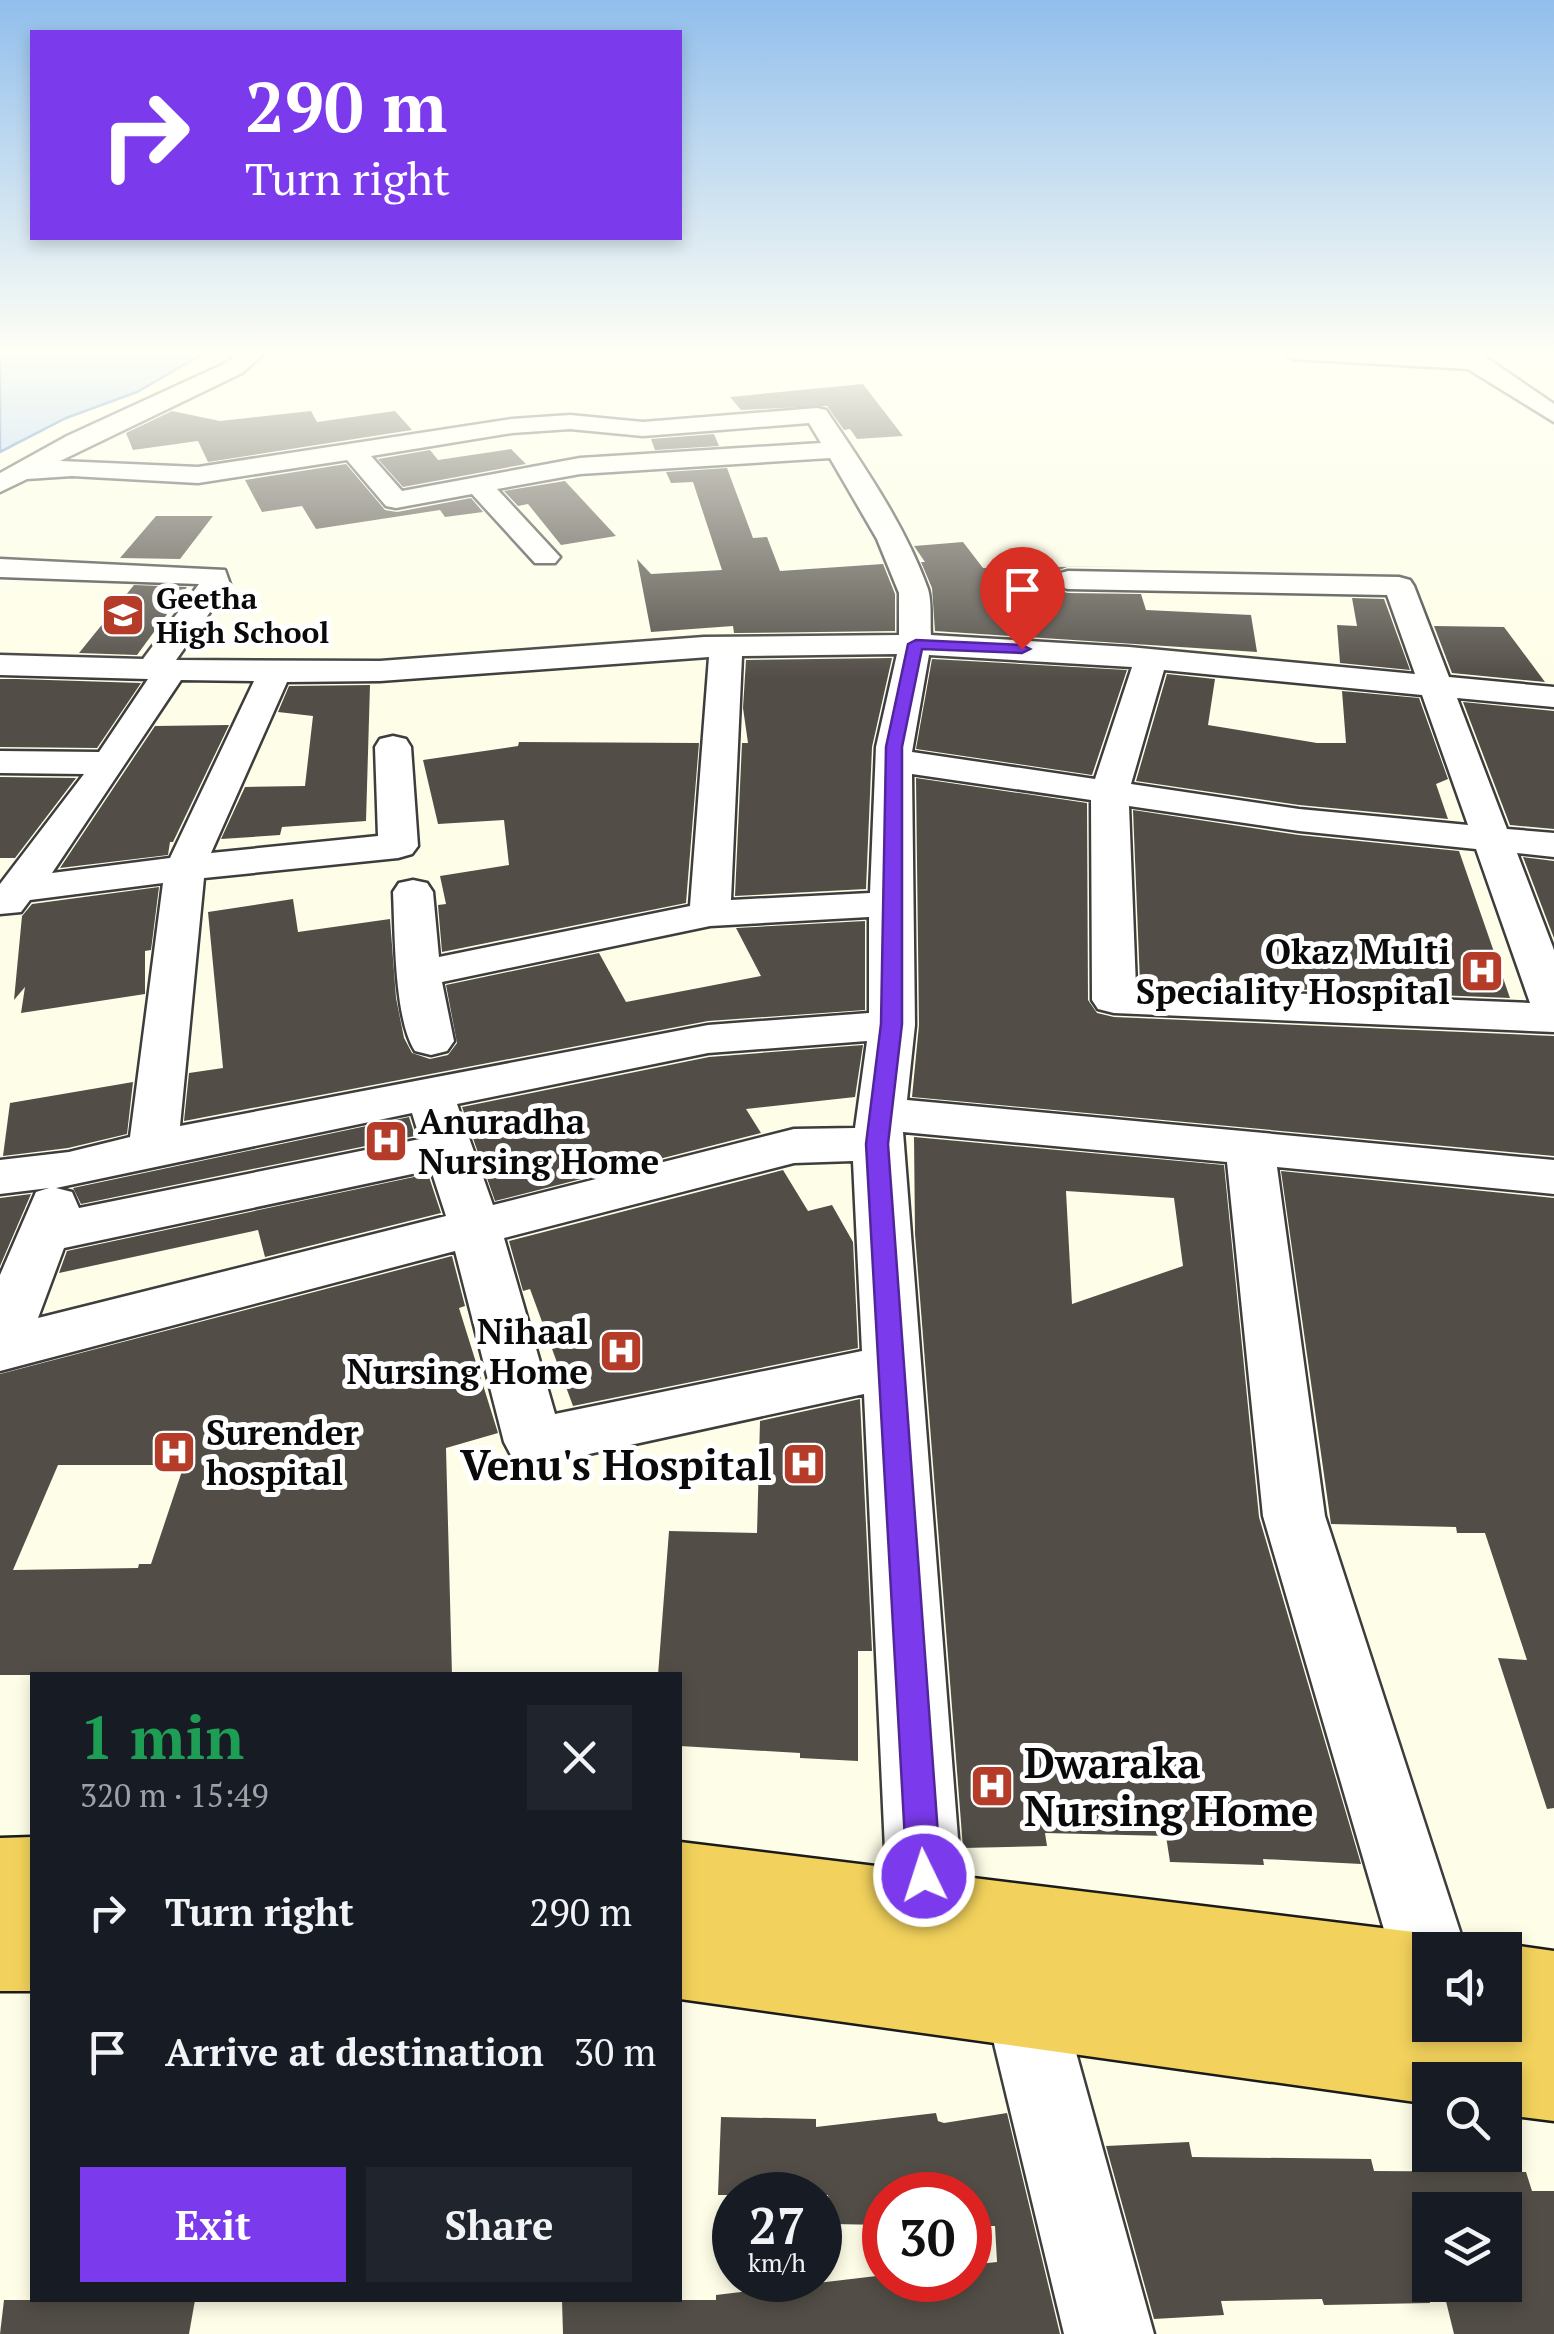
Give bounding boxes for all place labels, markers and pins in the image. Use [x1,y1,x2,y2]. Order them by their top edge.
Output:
pin [980,547,1065,650]
place label: Geetha High School [156,578,329,652]
school or university icon: Geetha High School [100,592,146,638]
place label: Okaz Multi Speciality Hospital [1136,928,1450,1014]
hospital icon: Okaz Multi Speciality Hospital [1459,948,1505,994]
place label: Anuradha Nursing Home [418,1098,659,1184]
hospital icon: Anuradha Nursing Home [363,1118,409,1164]
place label: Nihaal Nursing Home [347,1308,588,1394]
hospital icon: Nihaal Nursing Home [598,1328,644,1374]
place label: Surender hospital [206,1409,359,1495]
hospital icon: Surender hospital [151,1429,197,1475]
place label: Venu's Hospital [460,1436,772,1492]
hospital icon: Venu's Hospital [781,1441,827,1487]
place label: Dwaraka Nursing Home [1024,1734,1314,1838]
hospital icon: Dwaraka Nursing Home [969,1763,1015,1809]

